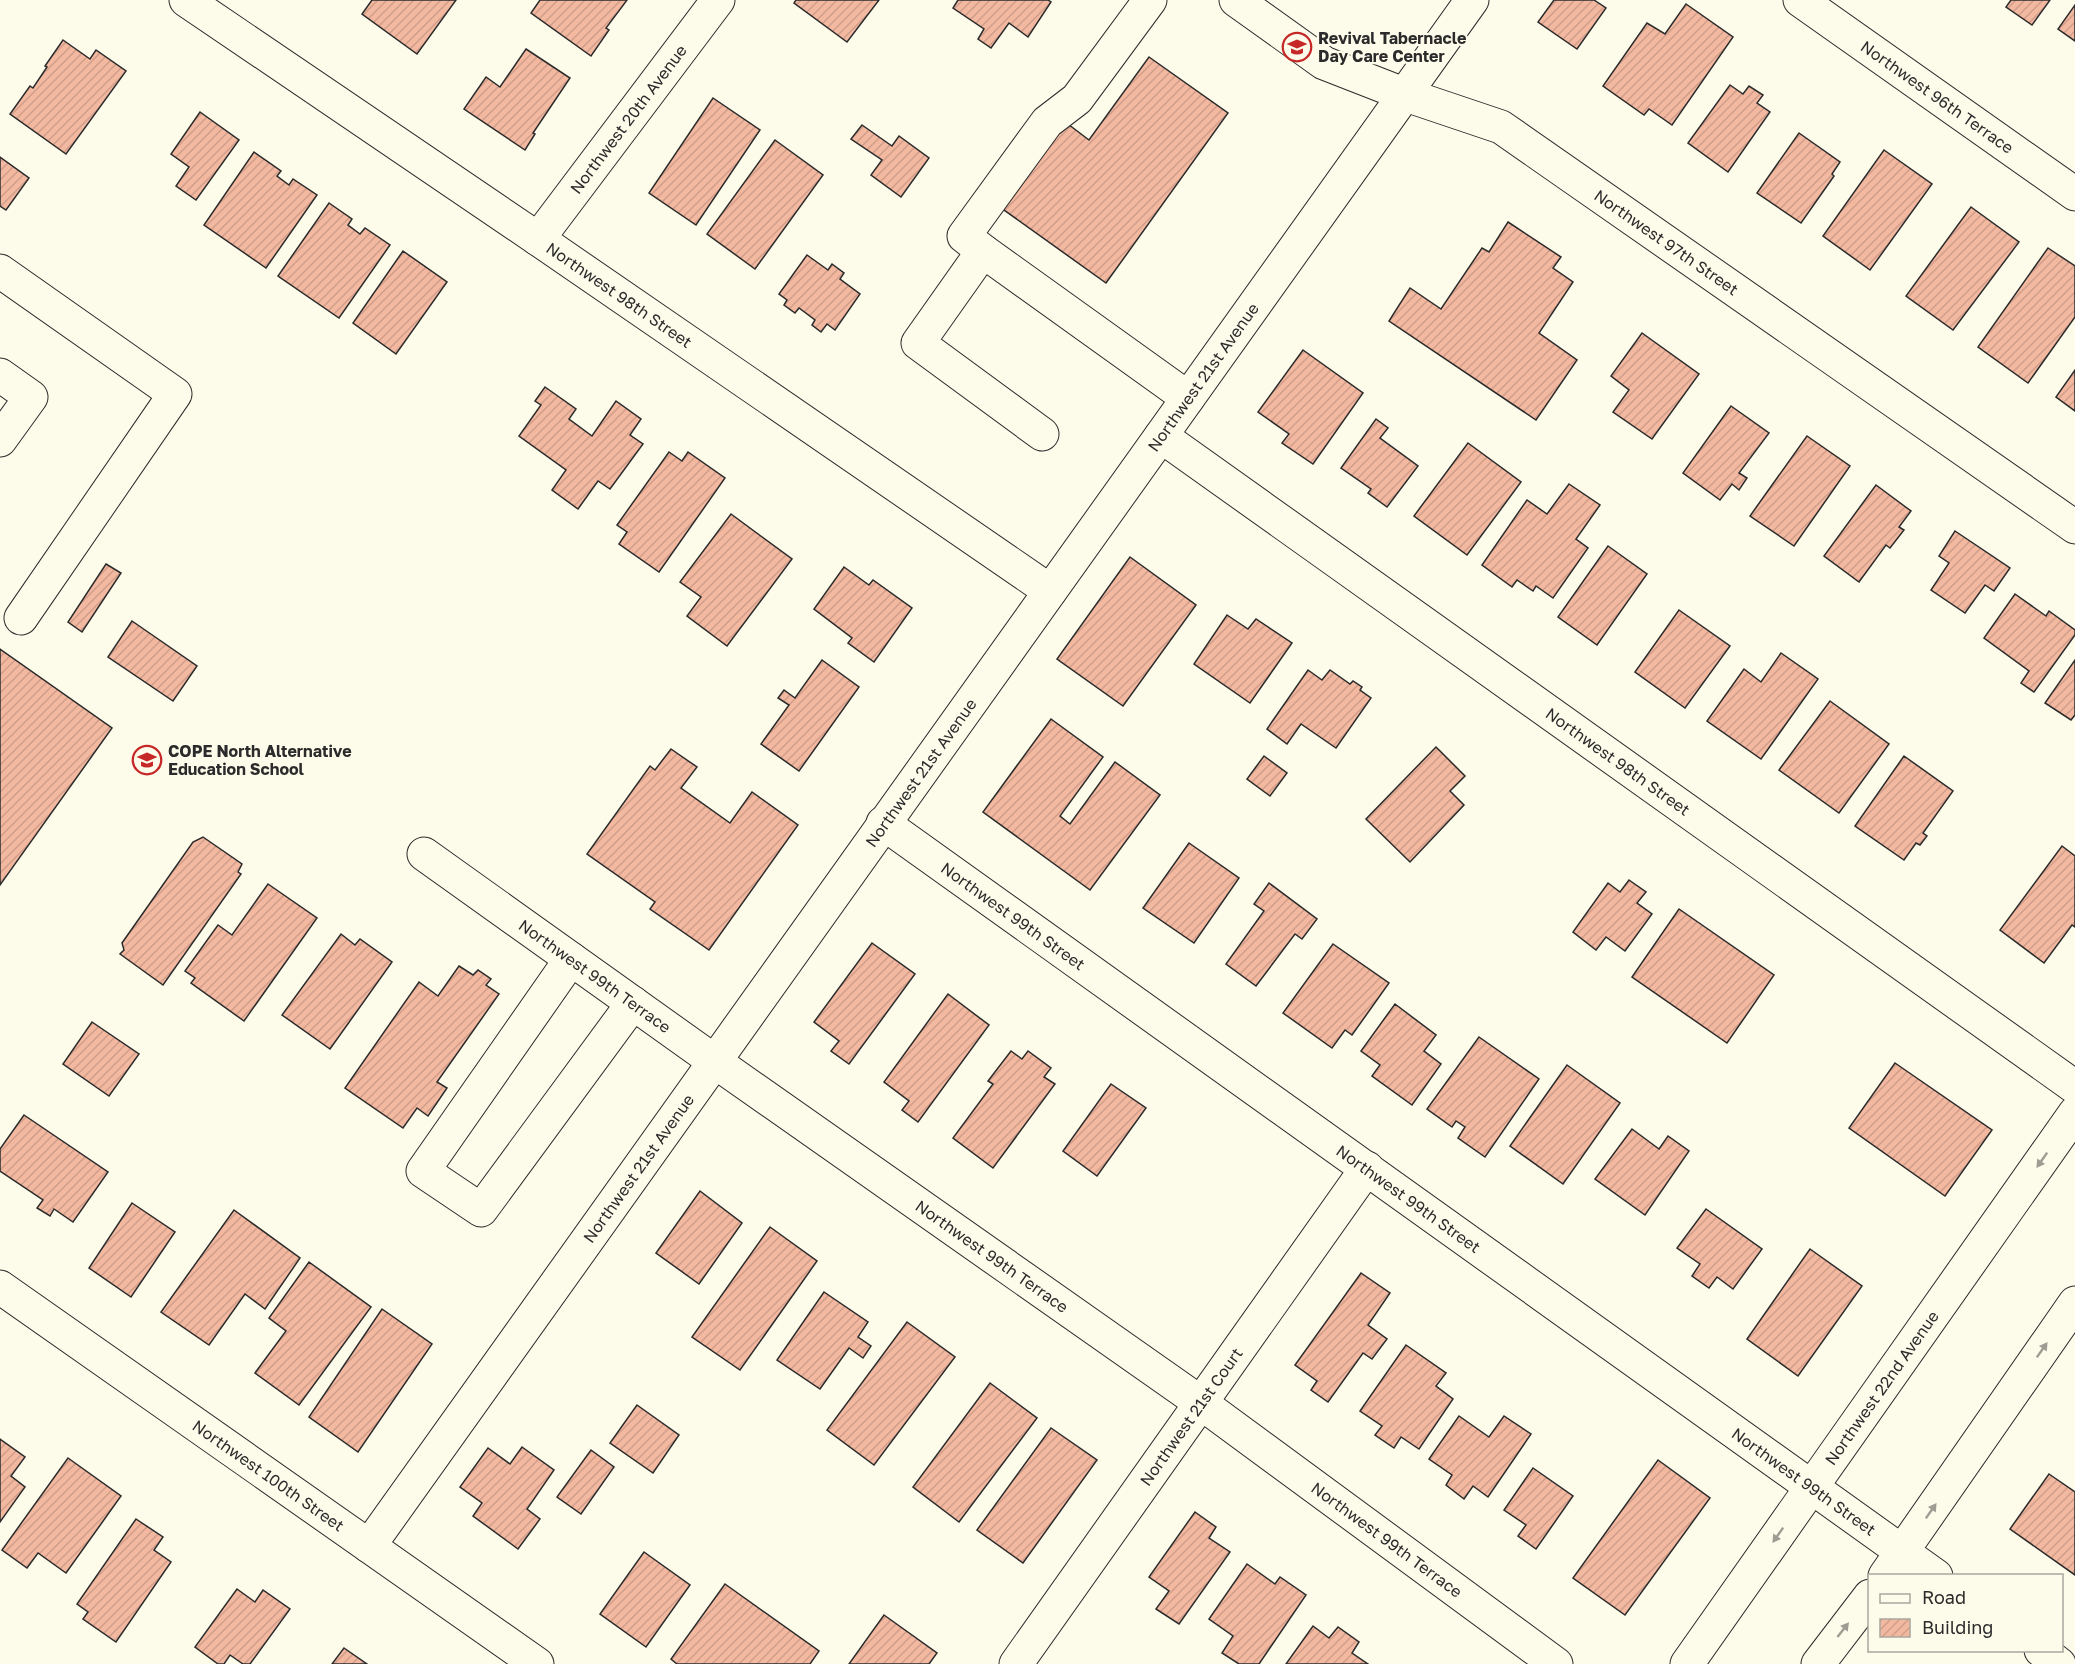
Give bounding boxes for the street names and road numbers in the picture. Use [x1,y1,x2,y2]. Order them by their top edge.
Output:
street label: Northwest 96th Terrace [1857,36,2018,158]
street label: Northwest 20th Avenue [566,41,691,198]
street label: Northwest 97th Street [1590,185,1742,299]
street label: Northwest 98th Street [542,238,696,352]
street label: Northwest 21st Avenue [1143,299,1263,455]
street label: Northwest 21st Avenue [861,694,981,851]
street label: Northwest 98th Street [1542,703,1694,820]
street label: Northwest 99th Street [937,858,1089,974]
street label: Northwest 99th Terrace [515,915,675,1037]
street label: Northwest 21st Avenue [579,1090,698,1246]
street label: Northwest 99th Street [1333,1140,1484,1257]
street label: Northwest 99th Terrace [912,1196,1072,1317]
street label: Northwest 22nd Avenue [1820,1307,1943,1469]
street label: Northwest 21st Court [1135,1344,1247,1490]
street label: Northwest 100th Street [189,1415,348,1536]
street label: Northwest 99th Street [1728,1423,1880,1540]
street label: Northwest 99th Terrace [1307,1478,1466,1602]

